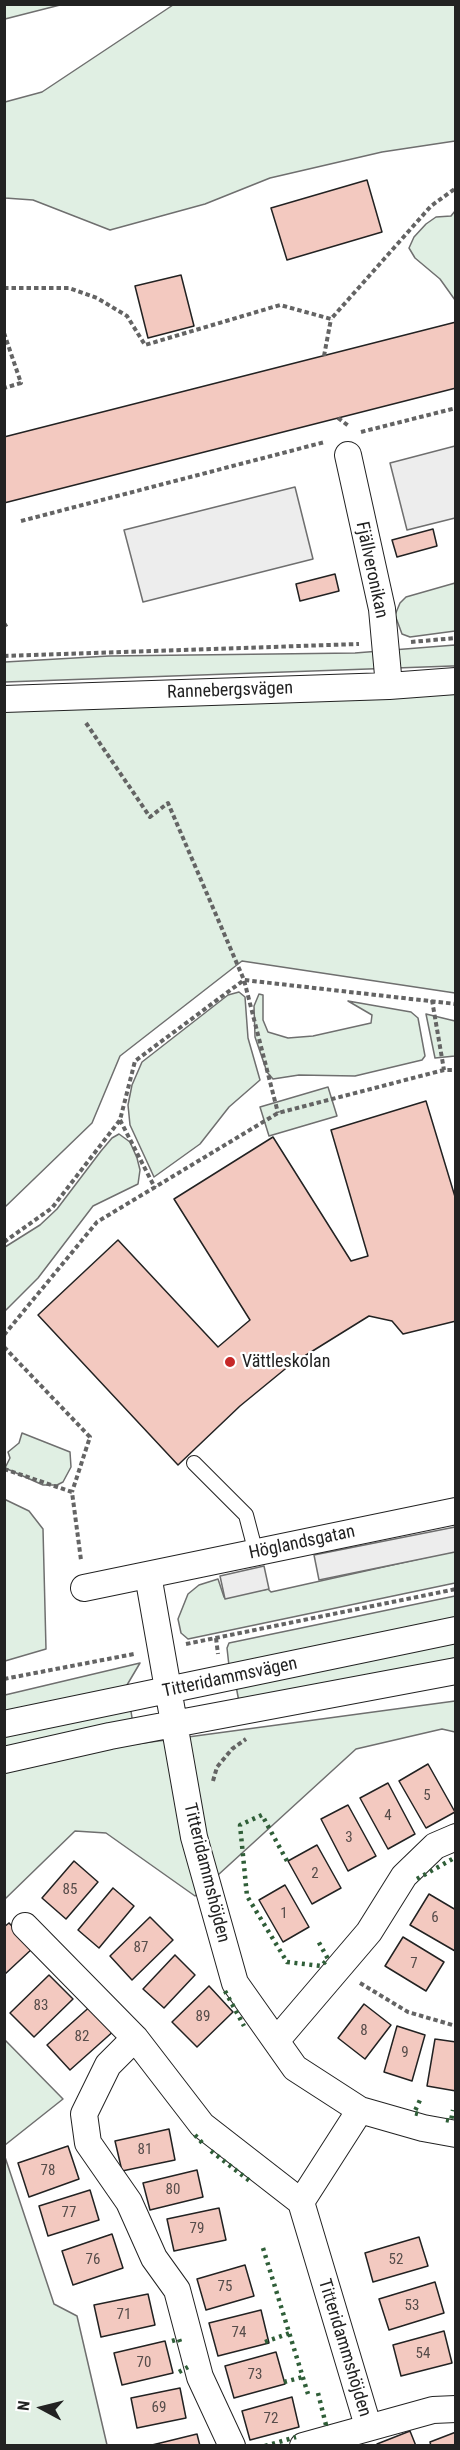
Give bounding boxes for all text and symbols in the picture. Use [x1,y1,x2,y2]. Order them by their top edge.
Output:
street label: Fjällveronikan [350,520,392,620]
street label: Rannebergsvägen [167,678,293,704]
place label: Vättleskolan [242,1351,330,1373]
marker: Vättleskolan [223,1355,237,1369]
street label: Höglandsgatan [247,1521,357,1565]
street label: Titteridammsvägen [161,1653,299,1703]
house number: 5 [423,1787,431,1805]
street label: Titteridammshöjden [178,1801,234,1945]
house number: 4 [384,1807,392,1825]
house number: 3 [345,1829,353,1847]
house number: 2 [311,1865,319,1883]
house number: 85 [63,1881,77,1899]
house number: 1 [280,1905,288,1923]
house number: 6 [431,1909,439,1927]
house number: 87 [134,1939,148,1957]
house number: 7 [410,1955,418,1973]
house number: 83 [34,1997,48,2015]
house number: 89 [196,2008,210,2026]
house number: 8 [360,2022,368,2040]
house number: 82 [75,2028,89,2046]
house number: 9 [401,2044,409,2062]
house number: 81 [138,2141,152,2159]
house number: 78 [41,2162,55,2180]
house number: 80 [166,2181,180,2199]
house number: 77 [62,2204,76,2222]
house number: 79 [190,2220,204,2238]
house number: 76 [86,2251,100,2269]
house number: 52 [389,2251,403,2269]
street label: Titteridammshöjden [313,2277,375,2419]
house number: 75 [218,2278,232,2296]
house number: 53 [405,2297,419,2315]
house number: 71 [117,2306,131,2324]
house number: 74 [232,2324,246,2342]
house number: 54 [416,2345,430,2363]
house number: 70 [137,2354,151,2372]
house number: 73 [248,2366,262,2384]
north arrow [12,2378,72,2438]
house number: 69 [152,2399,166,2417]
text: N [14,2400,34,2412]
house number: 72 [264,2410,278,2428]

